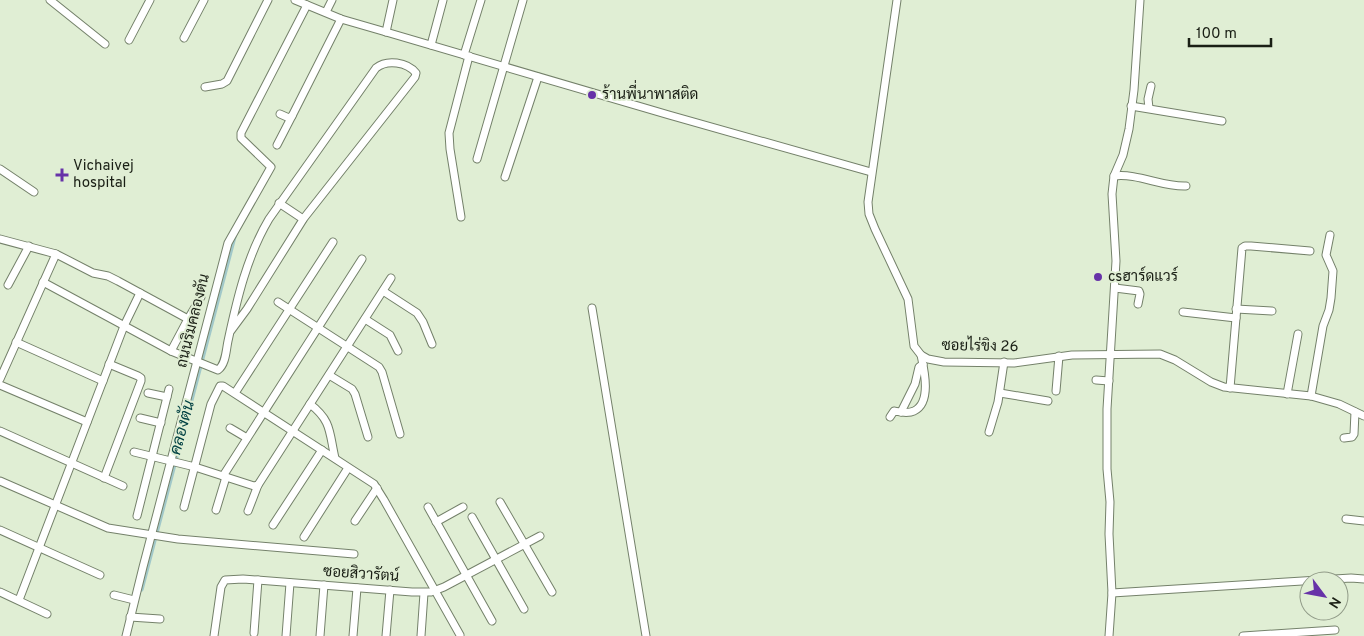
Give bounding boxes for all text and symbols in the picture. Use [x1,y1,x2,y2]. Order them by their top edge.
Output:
scale bar [1189,15,1272,47]
text: 100 m [1196,25,1237,44]
place label: ร้านพี่นาพาสติด [602,79,698,105]
marker: ร้านพี่นาพาสติด [586,89,598,101]
place label: Vichaivej hospital [73,157,134,193]
marker: Vichaivej hospital [55,168,69,182]
place label: csฮาร์ดแวร์ [1108,266,1178,287]
marker: csฮาร์ดแวร์ [1092,271,1104,283]
street label: ถนนริมคลองตัน [172,272,215,370]
street label: ซอยไร่ขิง 26 [941,335,1019,357]
water label: คลองตัน [164,398,200,457]
street label: ซอยสิวารัตน์ [322,561,400,587]
north arrow [1299,571,1349,621]
text: N [1324,593,1344,611]

